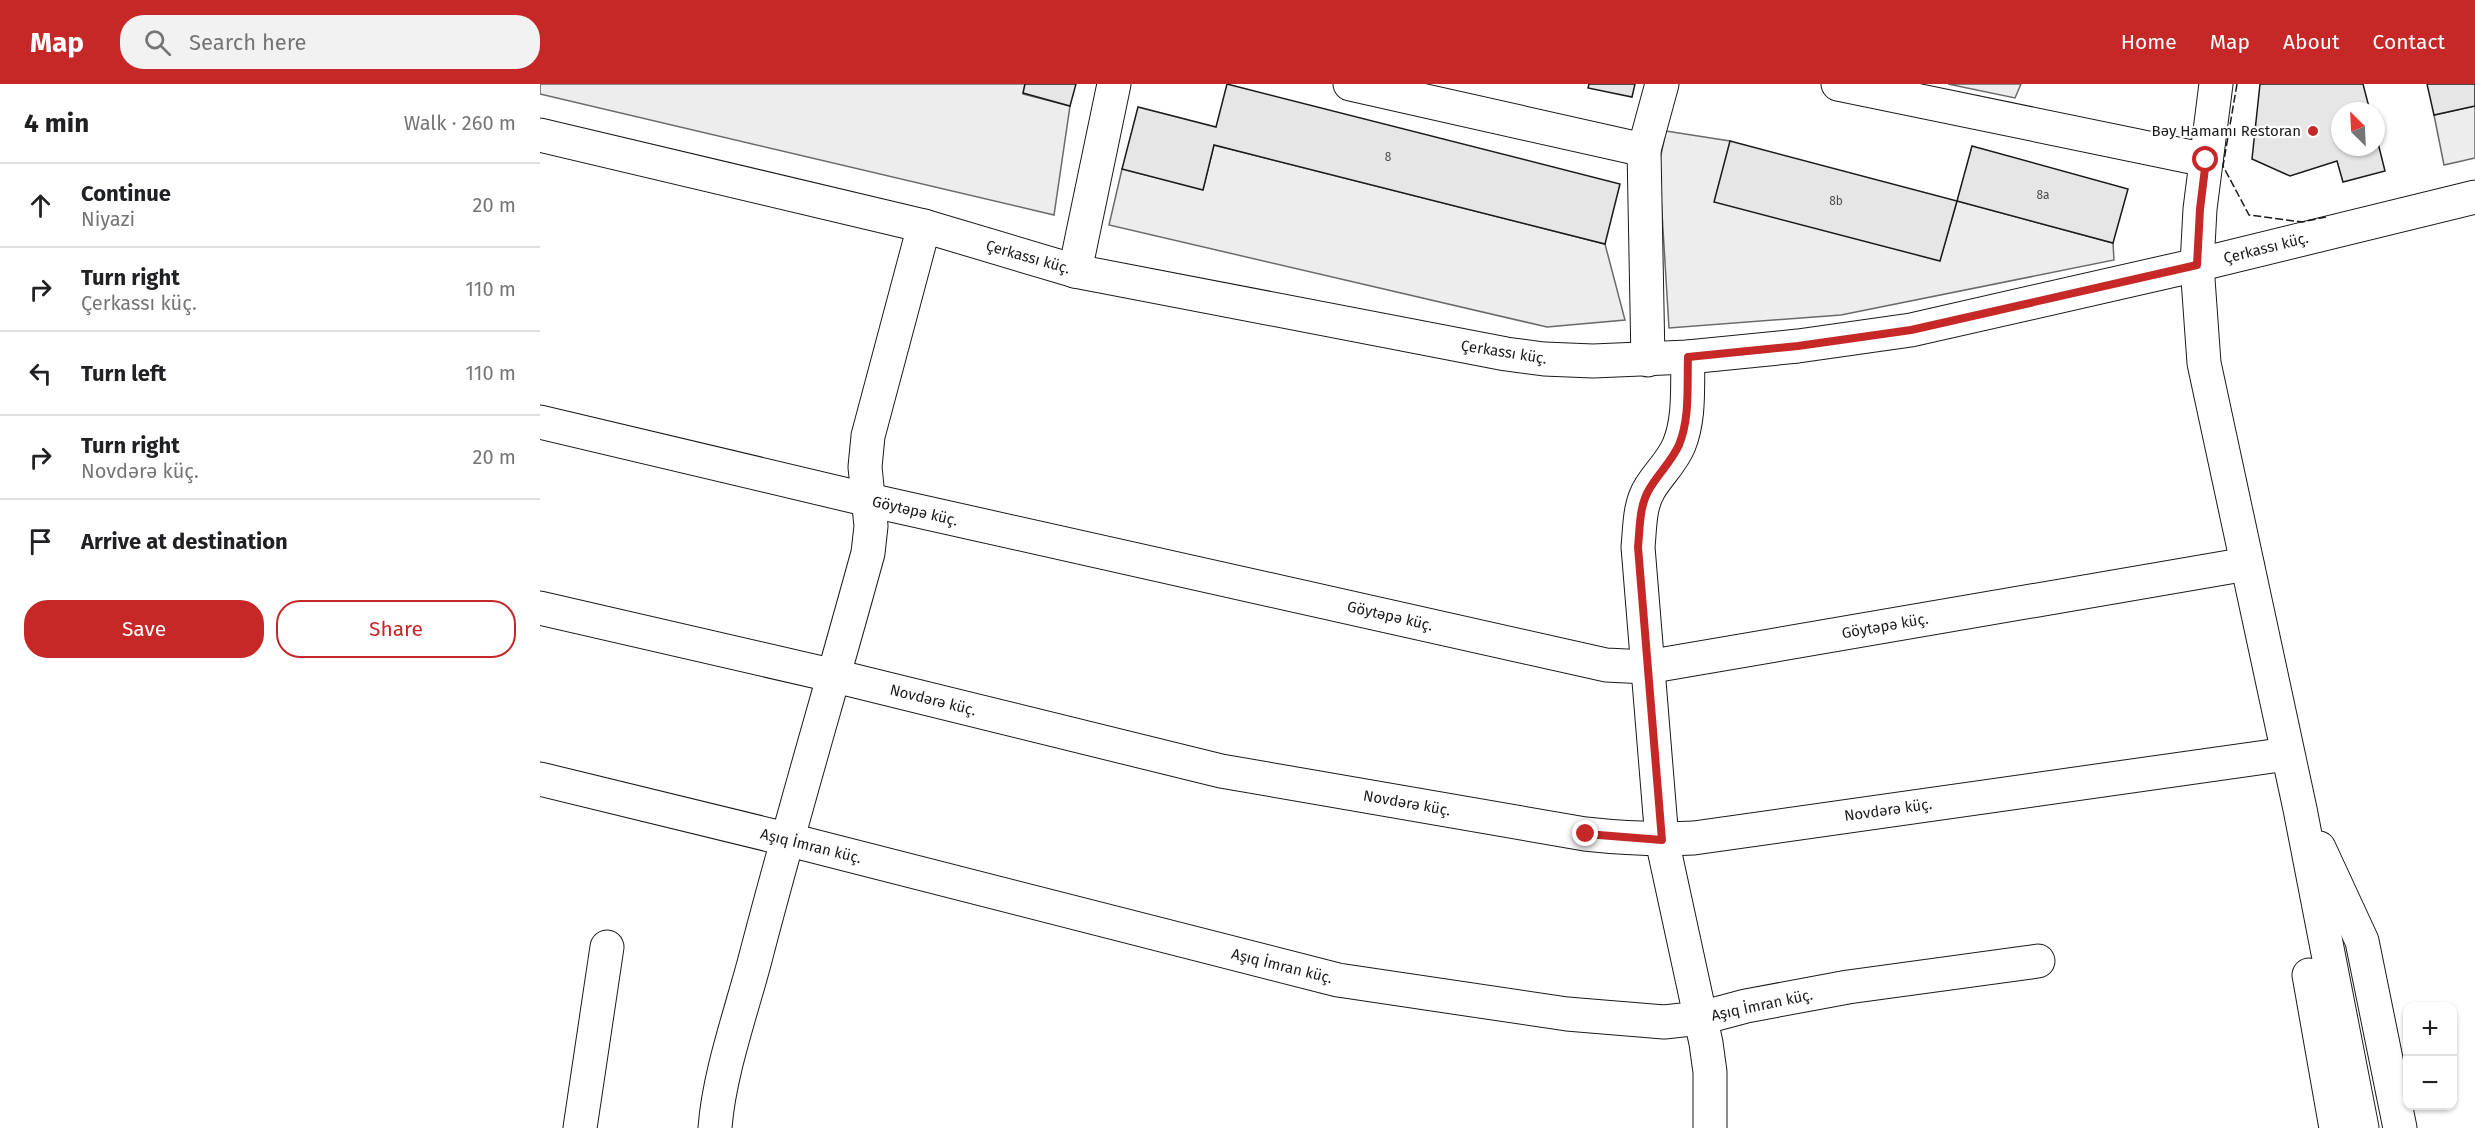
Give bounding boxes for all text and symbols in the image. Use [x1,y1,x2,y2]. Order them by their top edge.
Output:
search box [120,15,540,69]
text: Map [30,26,84,59]
icon: search [141,26,174,59]
text: Search here [189,29,307,56]
text: Home [2121,29,2177,55]
text: Map [2210,29,2250,55]
text: About [2283,29,2340,55]
text: Contact [2373,29,2445,55]
north arrow [2331,102,2385,156]
text: 4 min [24,108,89,139]
text: Walk · 260 m [404,111,516,135]
place label: Bәy Hamamı Restoran [2152,122,2301,140]
marker: Bәy Hamamı Restoran [2306,124,2320,138]
route start [2192,146,2218,172]
house number: 8 [1385,150,1392,164]
text: Continue [81,180,171,207]
house number: 8a [2036,188,2050,202]
icon: ahead [24,189,57,222]
text: 20 m [473,193,516,217]
house number: 8b [1829,194,1843,208]
text: Niyazi [81,207,135,231]
street label: Çerkassı küç. [2222,229,2310,267]
street label: Çerkassı küç. [984,236,1072,278]
text: Turn right [81,264,180,291]
icon: right [24,273,57,306]
text: 110 m [465,277,516,301]
text: Çerkassı küç. [81,291,197,315]
street label: Çerkassı küç. [1460,336,1548,368]
icon: left [24,357,57,390]
text: Turn left [81,360,166,387]
text: 110 m [465,361,516,385]
text: Turn right [81,432,180,459]
icon: right [24,441,57,474]
text: 20 m [473,445,516,469]
text: Novdərə küç. [81,459,199,483]
street label: Göytəpə küç. [870,492,960,530]
icon: arrive [24,525,57,558]
text: Arrive at destination [81,528,288,555]
street label: Göytəpə küç. [1345,597,1435,635]
button: Save [24,600,264,658]
button: Share [276,600,516,658]
street label: Göytəpə küç. [1840,610,1930,642]
street label: Novdərə küç. [888,681,978,719]
street label: Novdərə küç. [1362,786,1452,820]
street label: Novdərə küç. [1843,795,1933,825]
route end [1572,820,1598,846]
street label: Aşıq İmran küç. [759,825,863,867]
street label: Aşıq İmran küç. [1230,945,1334,987]
street label: Aşıq İmran küç. [1710,985,1814,1025]
map controls [2403,1002,2457,1110]
button: + [2403,1002,2457,1056]
button: − [2403,1056,2457,1110]

